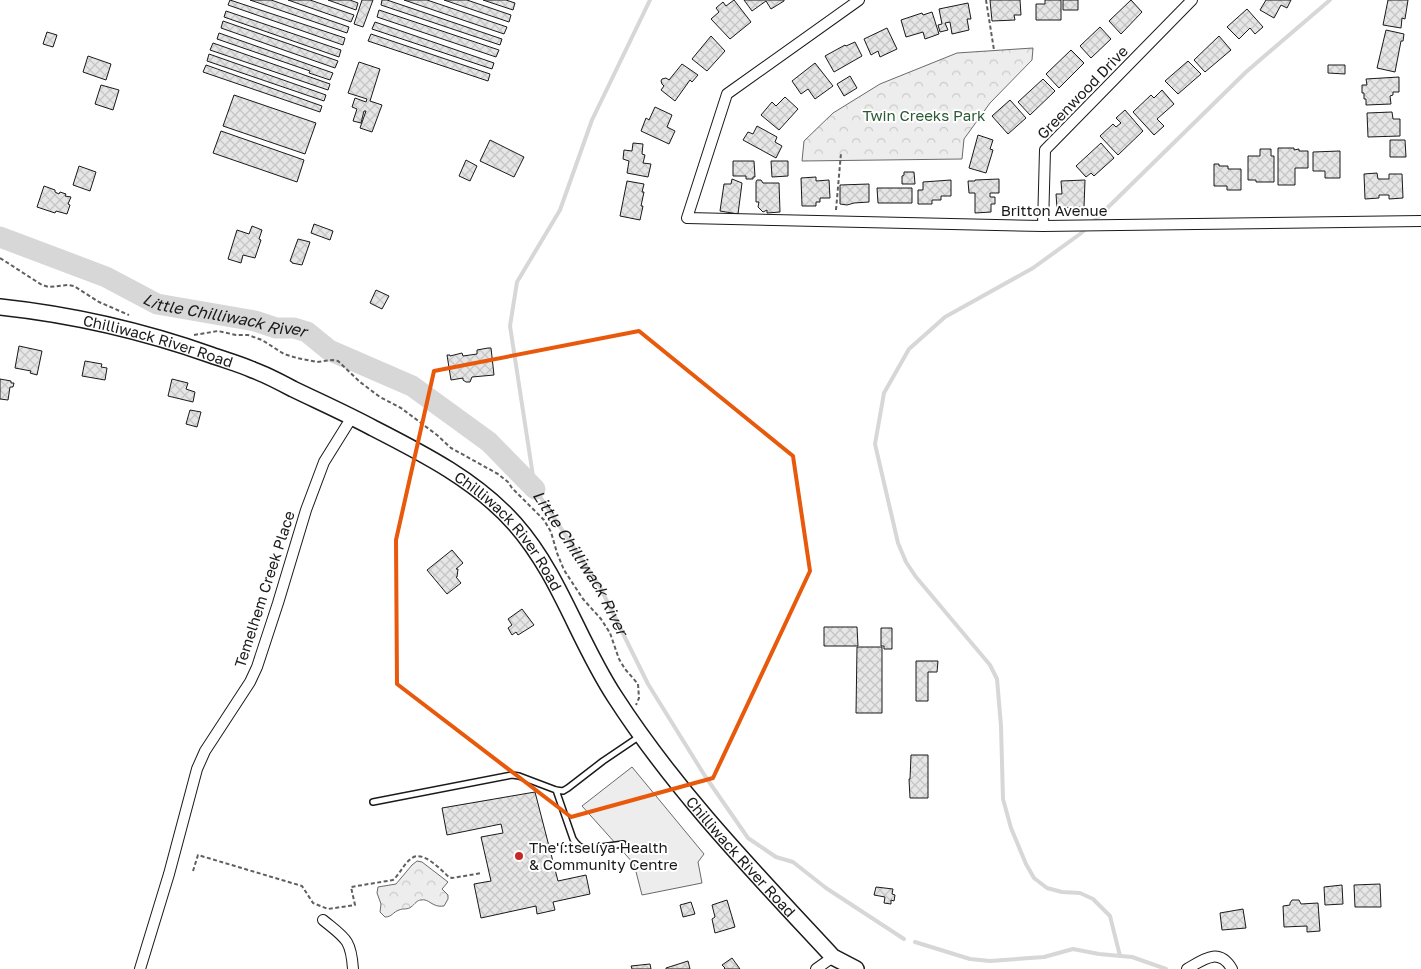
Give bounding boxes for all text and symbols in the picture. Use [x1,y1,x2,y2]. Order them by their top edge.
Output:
street label: Greenwood Drive [1033,41,1131,142]
park label: Twin Creeks Park [862,106,986,124]
street label: Britton Avenue [1001,201,1108,219]
water label: Little Chilliwack River [140,288,312,342]
street label: Chilliwack River Road [82,311,235,371]
street label: Chilliwack River Road [451,467,566,593]
water label: Little Chilliwack River [529,486,634,641]
street label: Temelhem Creek Place [230,508,298,670]
street label: Chilliwack River Road [683,792,800,920]
place label: The'í:tselíya Health & Community Centre [529,838,678,873]
marker: The'í:tselíya Health & Community Centre [513,850,525,862]

